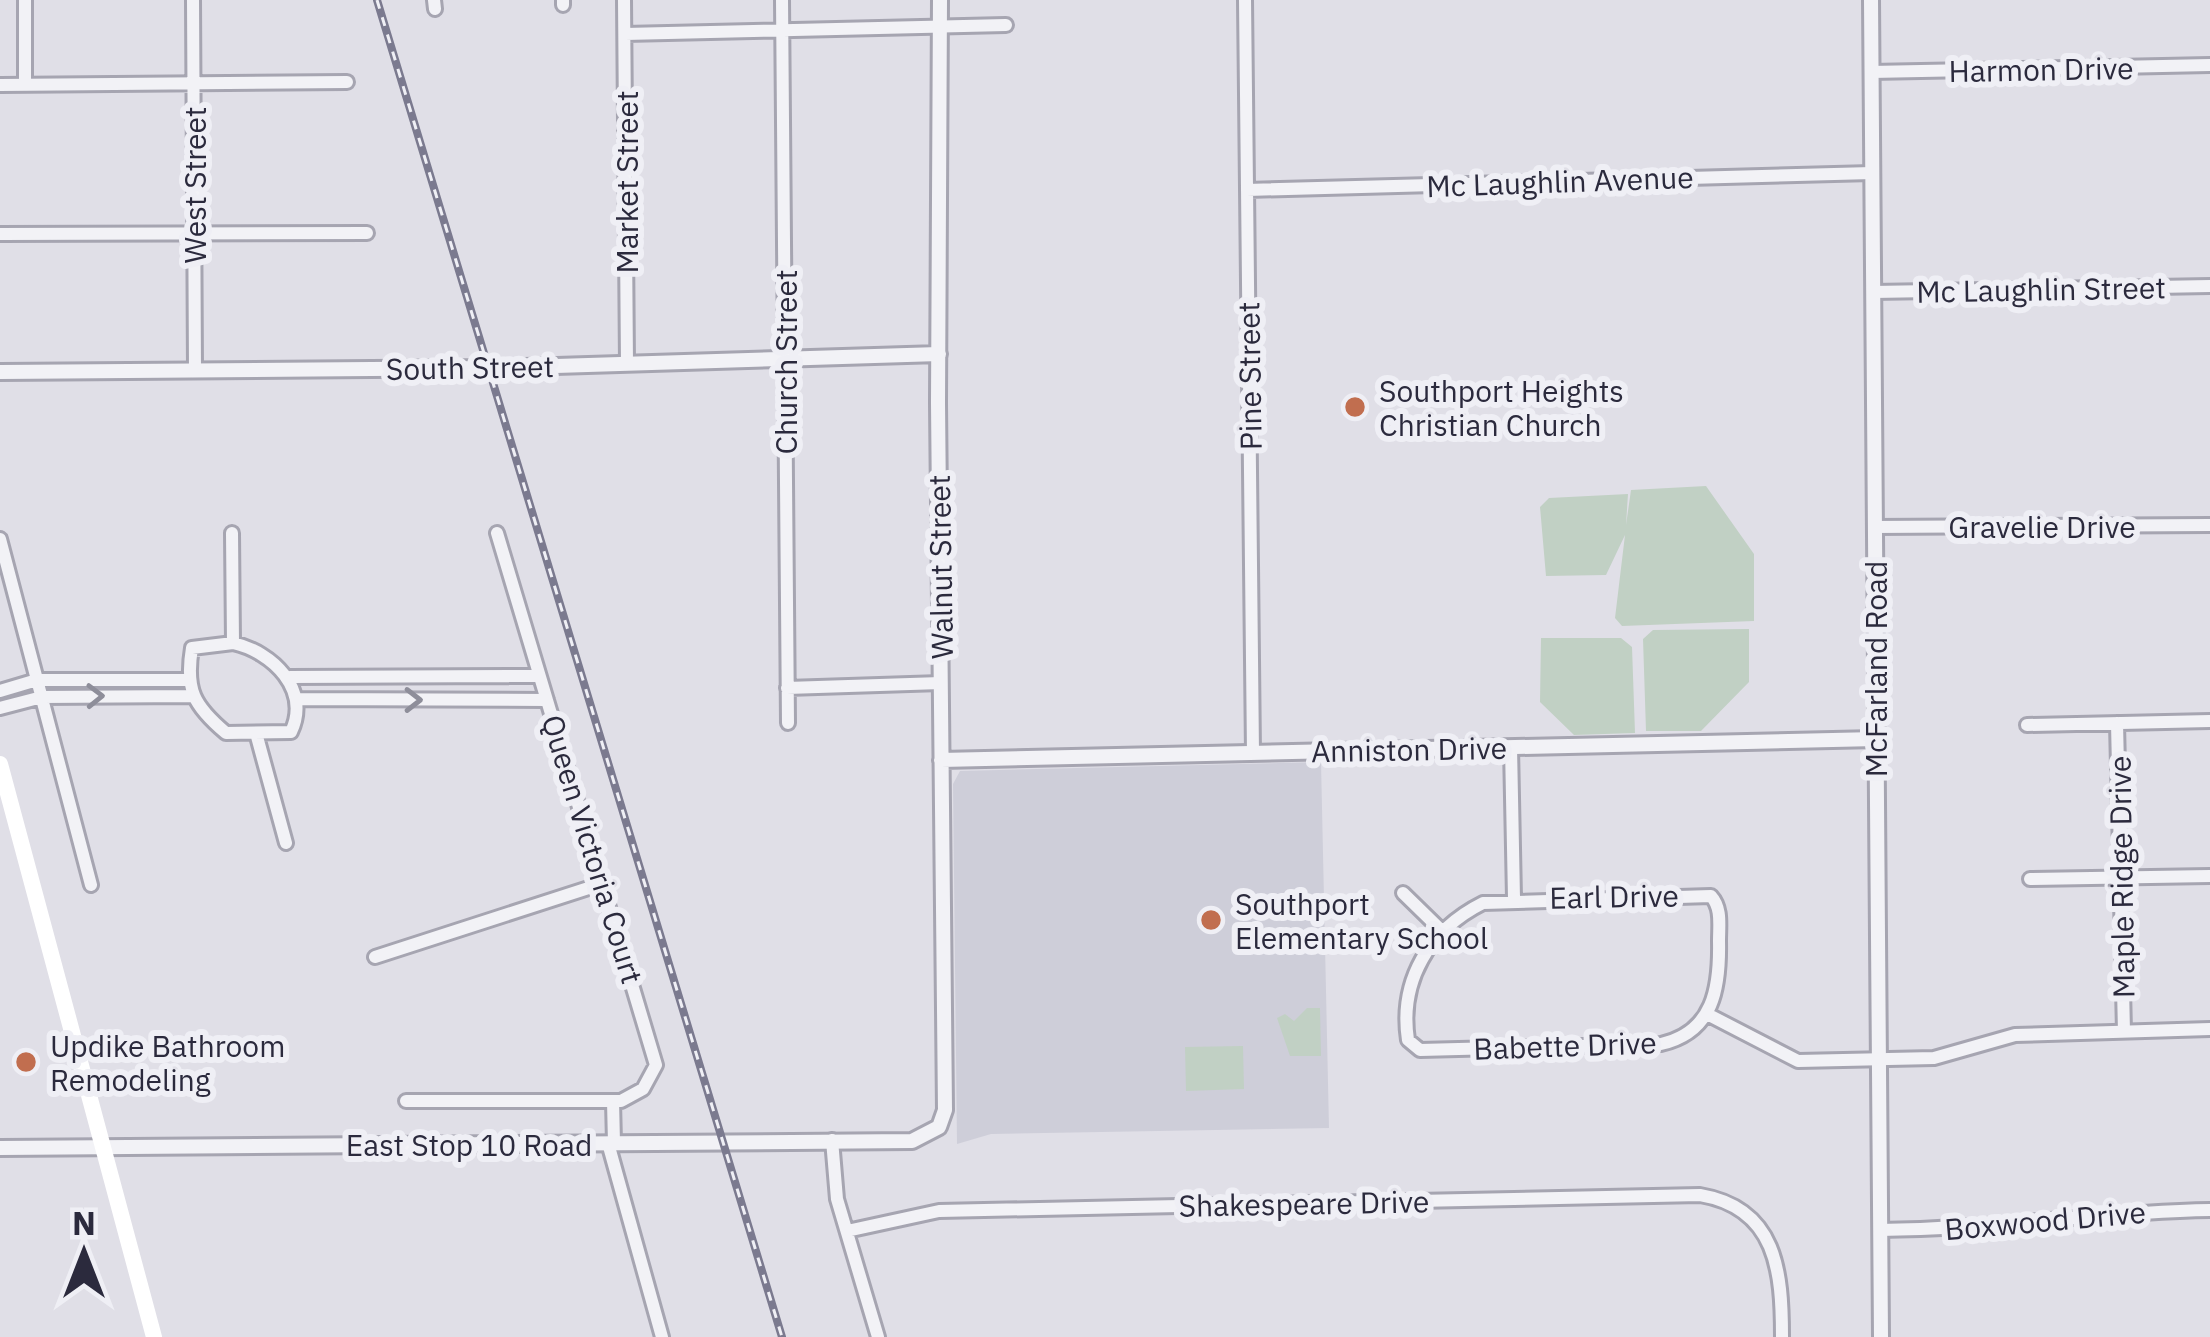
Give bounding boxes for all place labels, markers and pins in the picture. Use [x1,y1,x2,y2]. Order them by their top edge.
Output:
place label: Southport Heights Christian Church [1379,371,1624,444]
marker: Southport Heights Christian Church [1342,394,1368,420]
place label: Southport Elementary School [1235,884,1488,957]
marker: Southport Elementary School [1198,907,1224,933]
place label: Updike Bathroom Remodeling [50,1026,285,1099]
marker: Updike Bathroom Remodeling [13,1049,39,1075]

